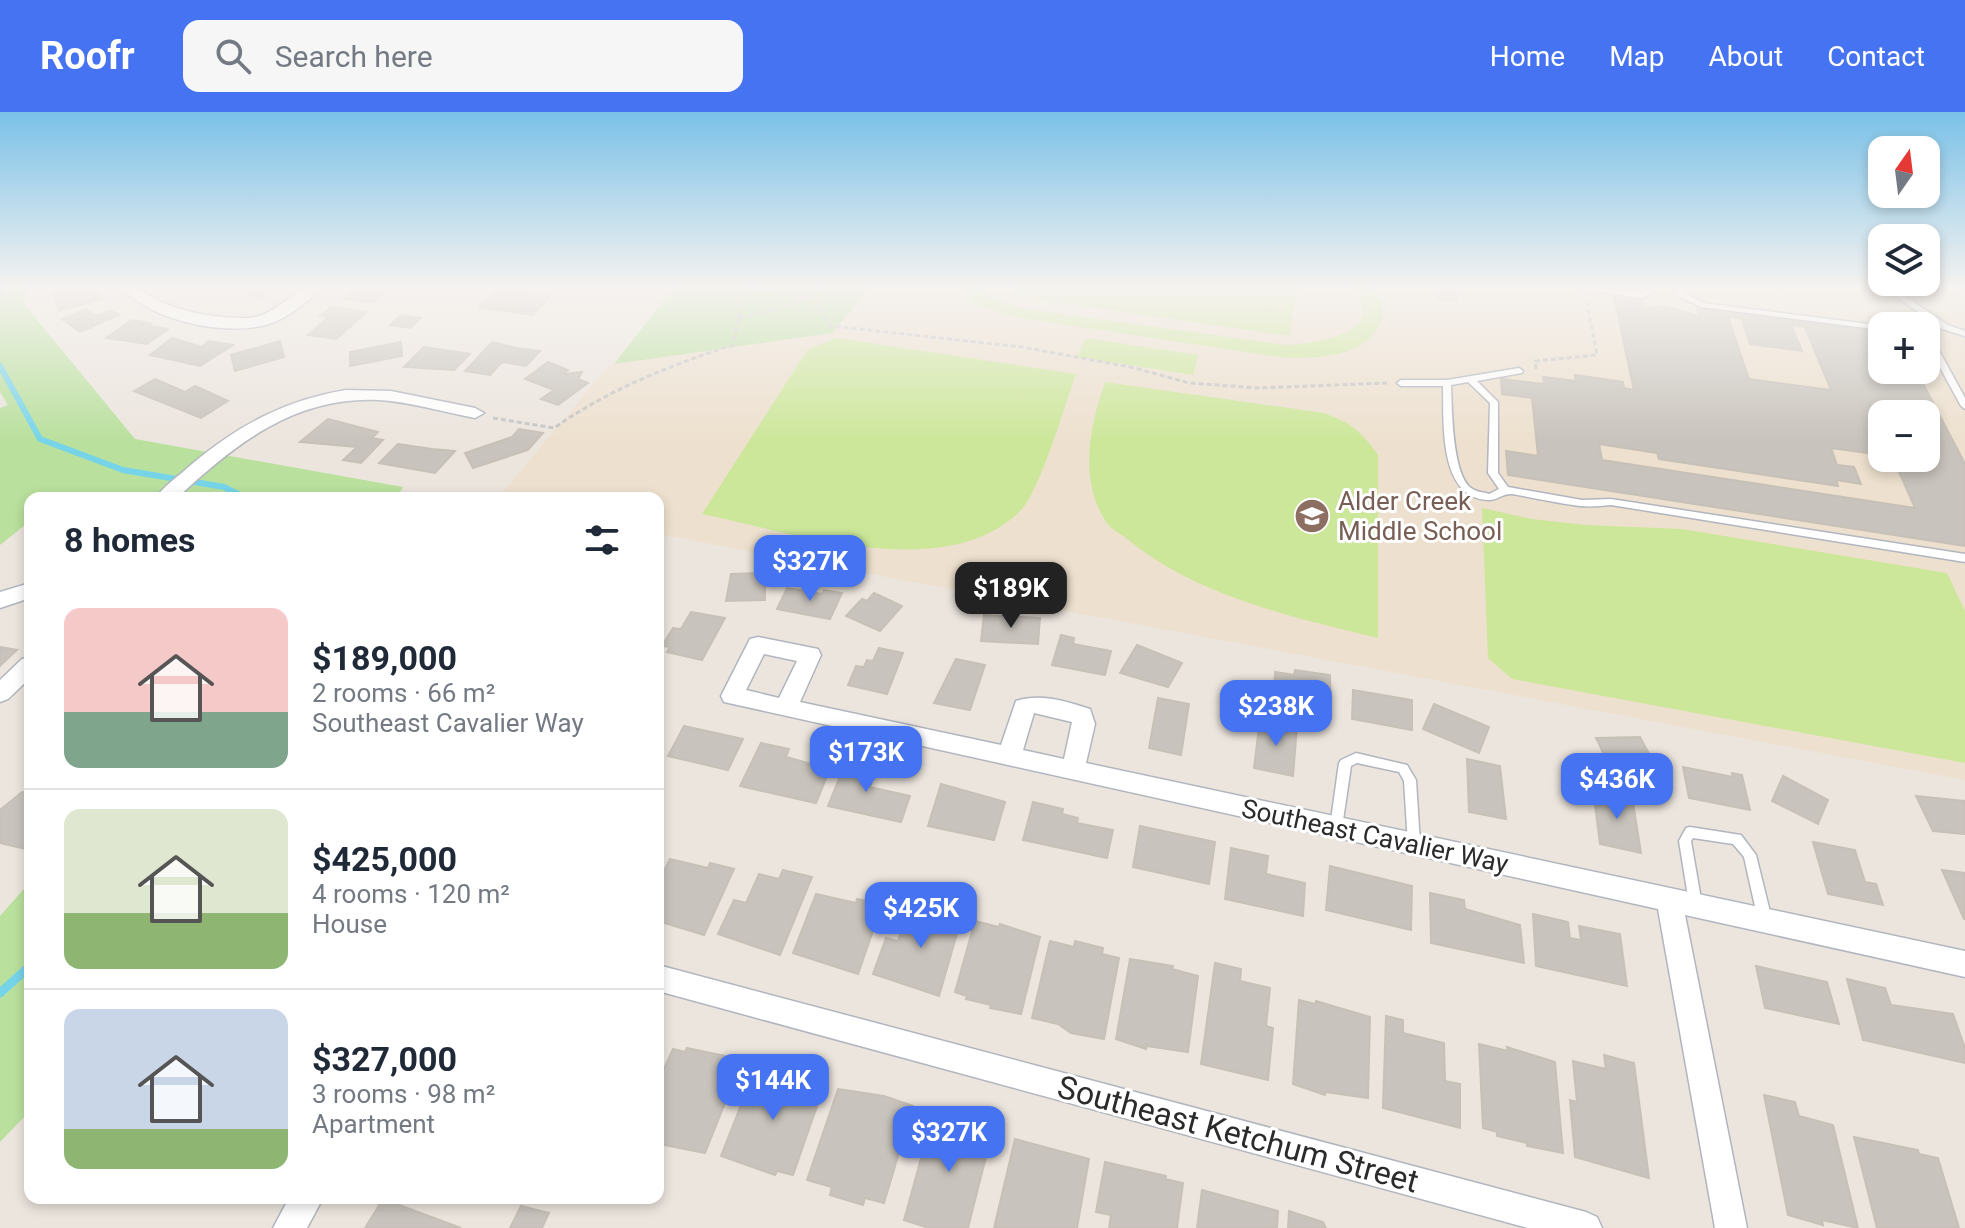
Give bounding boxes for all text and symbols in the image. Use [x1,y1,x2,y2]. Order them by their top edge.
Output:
search box [183,20,743,92]
text: Roofr [40,34,135,78]
icon: search [211,34,255,78]
text: Search here [275,39,433,74]
text: Home [1490,40,1565,73]
text: Map [1609,40,1665,73]
text: About [1709,40,1783,73]
text: Contact [1827,40,1925,73]
north arrow [1868,136,1940,208]
map controls [1868,136,1940,472]
button: layers [1868,224,1940,296]
button: + [1868,312,1940,384]
button: − [1868,400,1940,472]
place label: Alder Creek Middle School [1338,486,1502,546]
school or university icon: Alder Creek Middle School [1293,497,1331,535]
icon: filters [580,518,624,562]
text: 8 homes [64,520,195,560]
pin: $327K [754,535,866,603]
text: $327K [772,546,848,576]
pin: $189K [955,562,1067,630]
text: $189K [973,573,1049,603]
text: $189,000 [312,638,457,678]
icon: home [128,640,224,736]
text: 2 rooms · 66 m² [312,678,495,708]
pin: $238K [1220,680,1332,748]
text: $238K [1238,691,1314,721]
text: Southeast Cavalier Way [312,708,584,738]
pin: $173K [810,726,922,794]
text: $173K [828,737,904,767]
pin: $436K [1561,753,1673,821]
text: $436K [1579,764,1655,794]
street label: Southeast Cavalier Way [1239,793,1511,879]
text: $425,000 [312,839,457,879]
icon: home [128,841,224,937]
text: 4 rooms · 120 m² [312,879,510,909]
pin: $425K [865,882,977,950]
text: $425K [883,893,959,923]
text: House [312,909,387,939]
text: $327,000 [312,1039,457,1079]
icon: home [128,1041,224,1137]
pin: $144K [717,1054,829,1122]
text: $144K [735,1065,811,1095]
street label: Southeast Ketchum Street [1054,1068,1422,1200]
text: 3 rooms · 98 m² [312,1079,495,1109]
pin: $327K [893,1106,1005,1174]
text: Apartment [312,1109,435,1139]
text: $327K [911,1117,987,1147]

